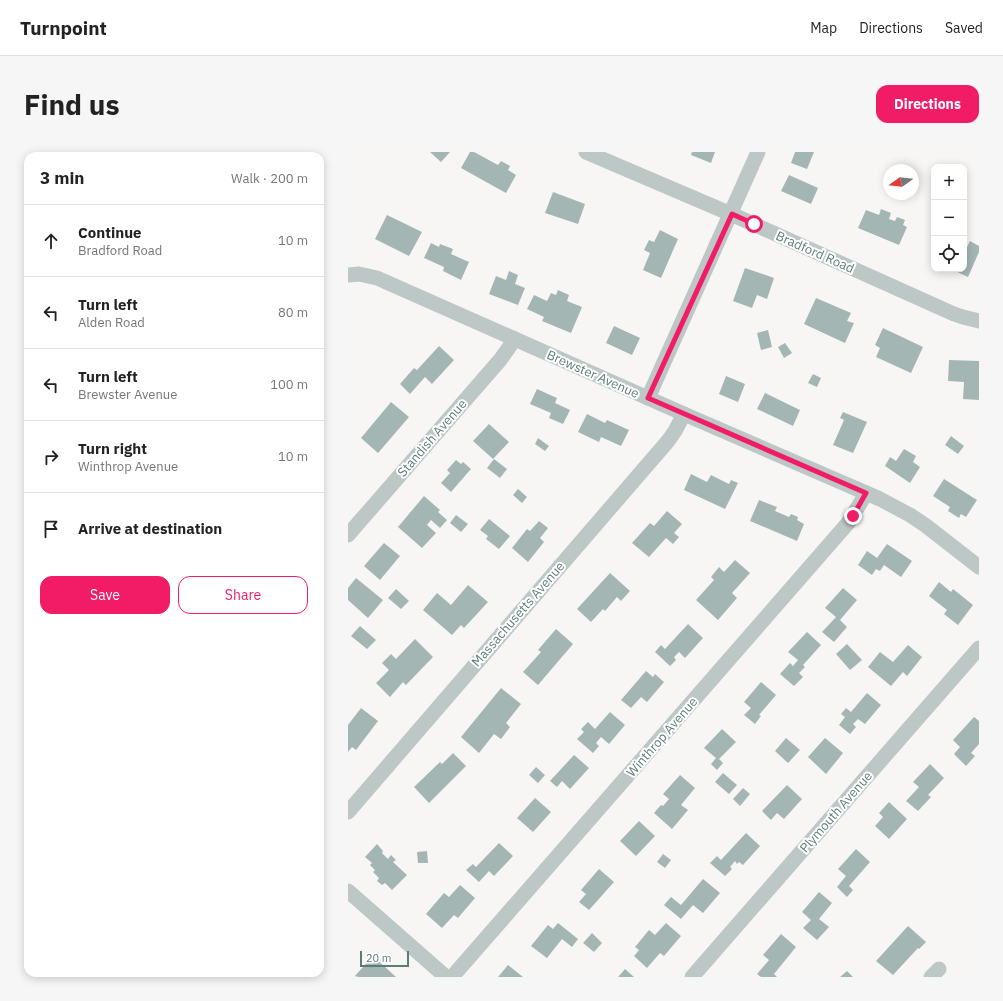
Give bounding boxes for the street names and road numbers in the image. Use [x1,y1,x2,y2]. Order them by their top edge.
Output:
street label: Bradford Road [773,227,857,277]
street label: Brewster Avenue [544,346,642,402]
street label: Standish Avenue [394,396,470,480]
street label: Massachusetts Avenue [468,558,568,670]
street label: Winthrop Avenue [623,694,701,780]
street label: Plymouth Avenue [796,768,876,856]

